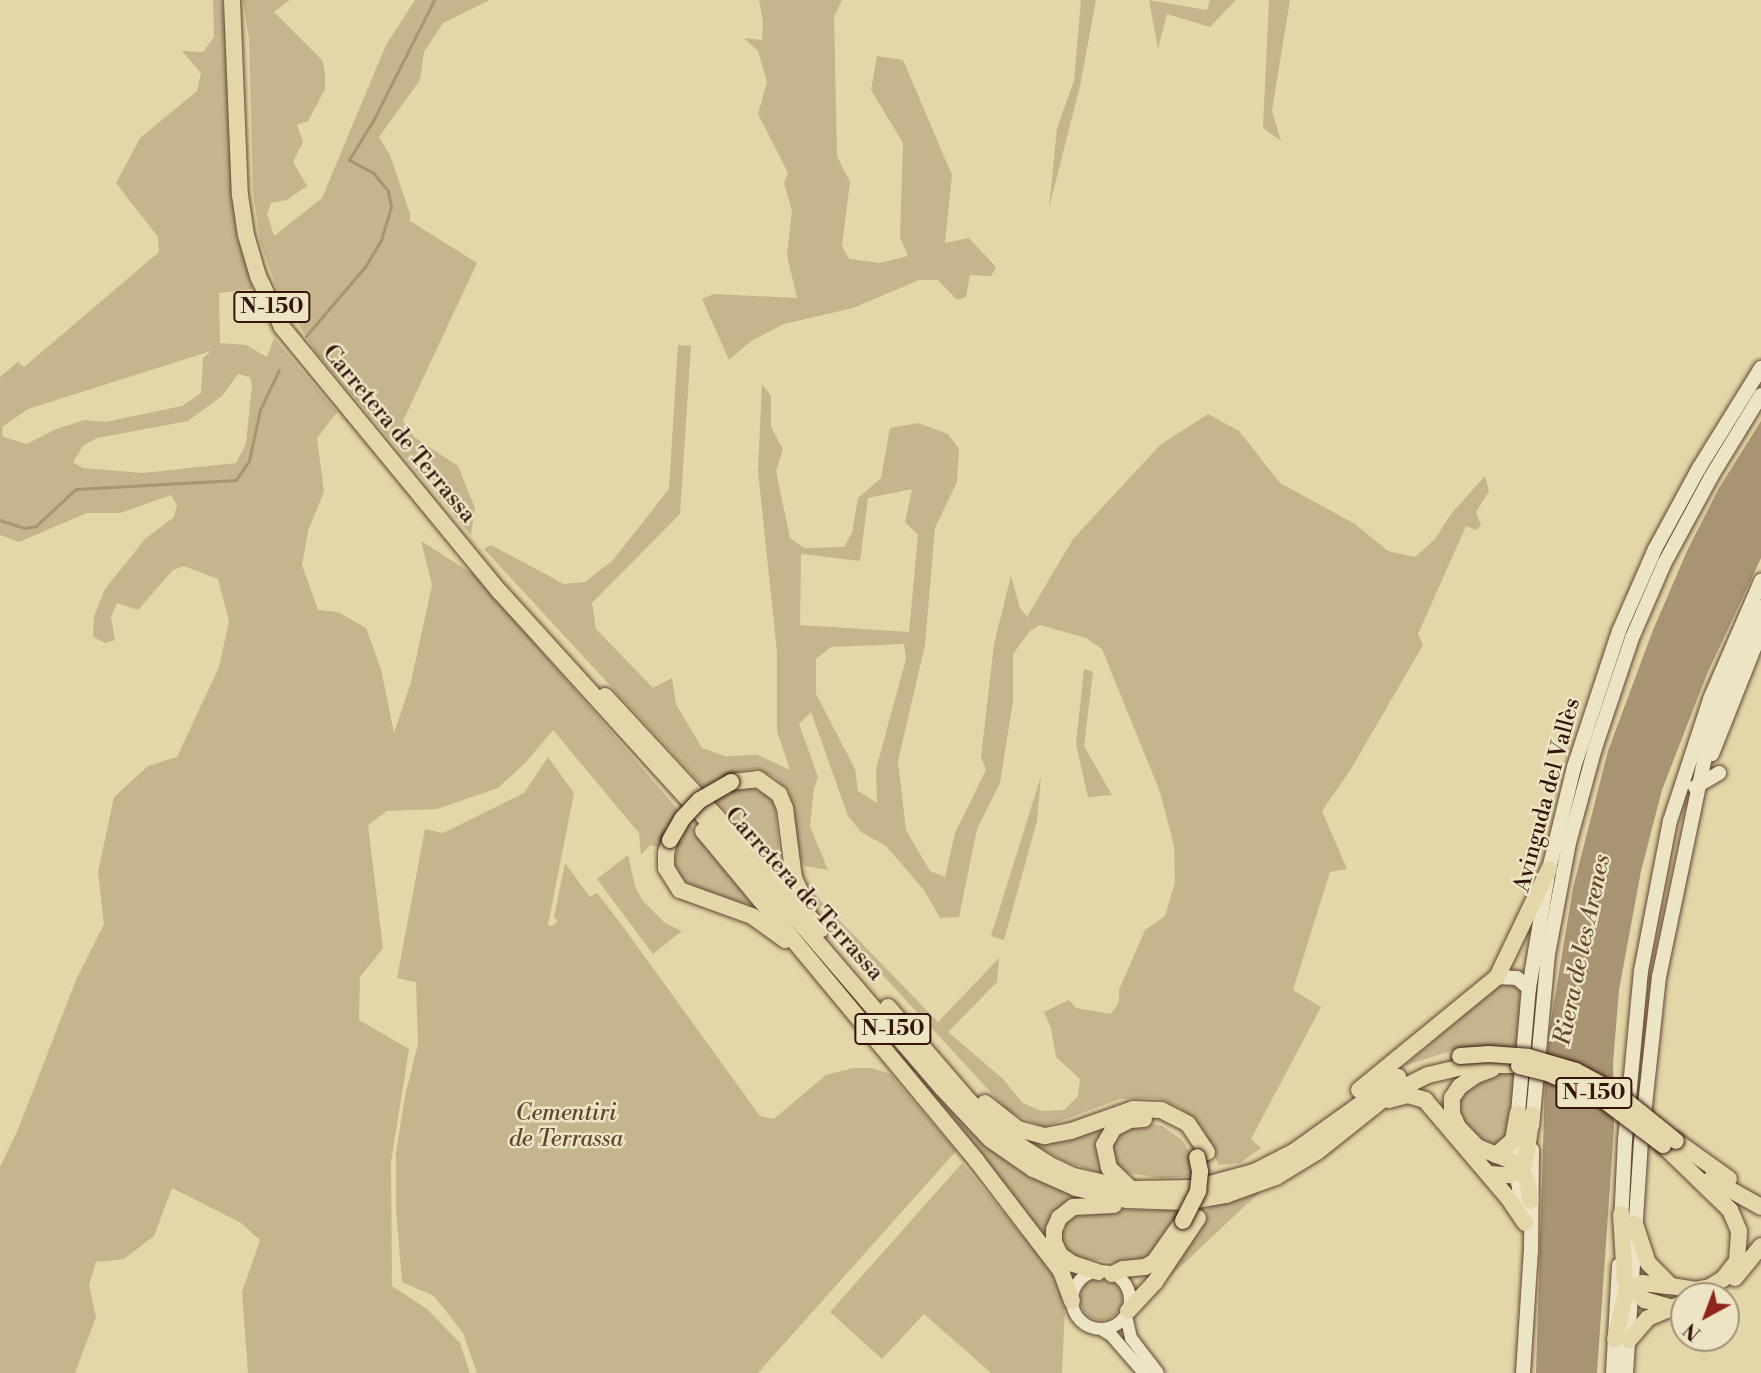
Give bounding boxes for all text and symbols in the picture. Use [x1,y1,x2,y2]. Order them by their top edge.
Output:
road number: N-150 [232,290,312,324]
street label: Carretera de Terrassa [317,339,481,529]
street label: Avinguda del Vallès [1508,695,1586,895]
street label: Carretera de Terrassa [719,802,889,986]
water label: Riera de les Arenes [1549,852,1617,1048]
road number: N-150 [853,1012,933,1046]
road number: N-150 [1554,1076,1634,1110]
park label: Cementiri de Terrassa [509,1099,623,1153]
north arrow [1670,1282,1740,1352]
text: N [1679,1317,1706,1345]

